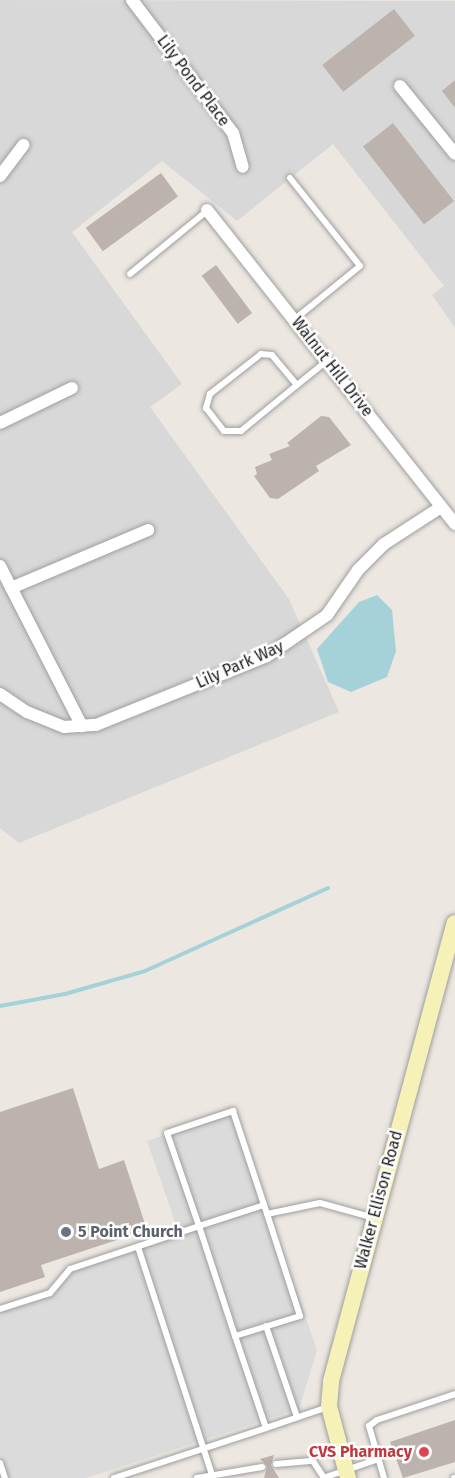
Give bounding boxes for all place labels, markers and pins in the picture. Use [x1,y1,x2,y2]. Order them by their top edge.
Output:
place label: 5 Point Church [78,1222,183,1242]
marker: 5 Point Church [59,1225,73,1239]
place label: CVS Pharmacy [309,1442,412,1462]
marker: CVS Pharmacy [417,1445,431,1459]

